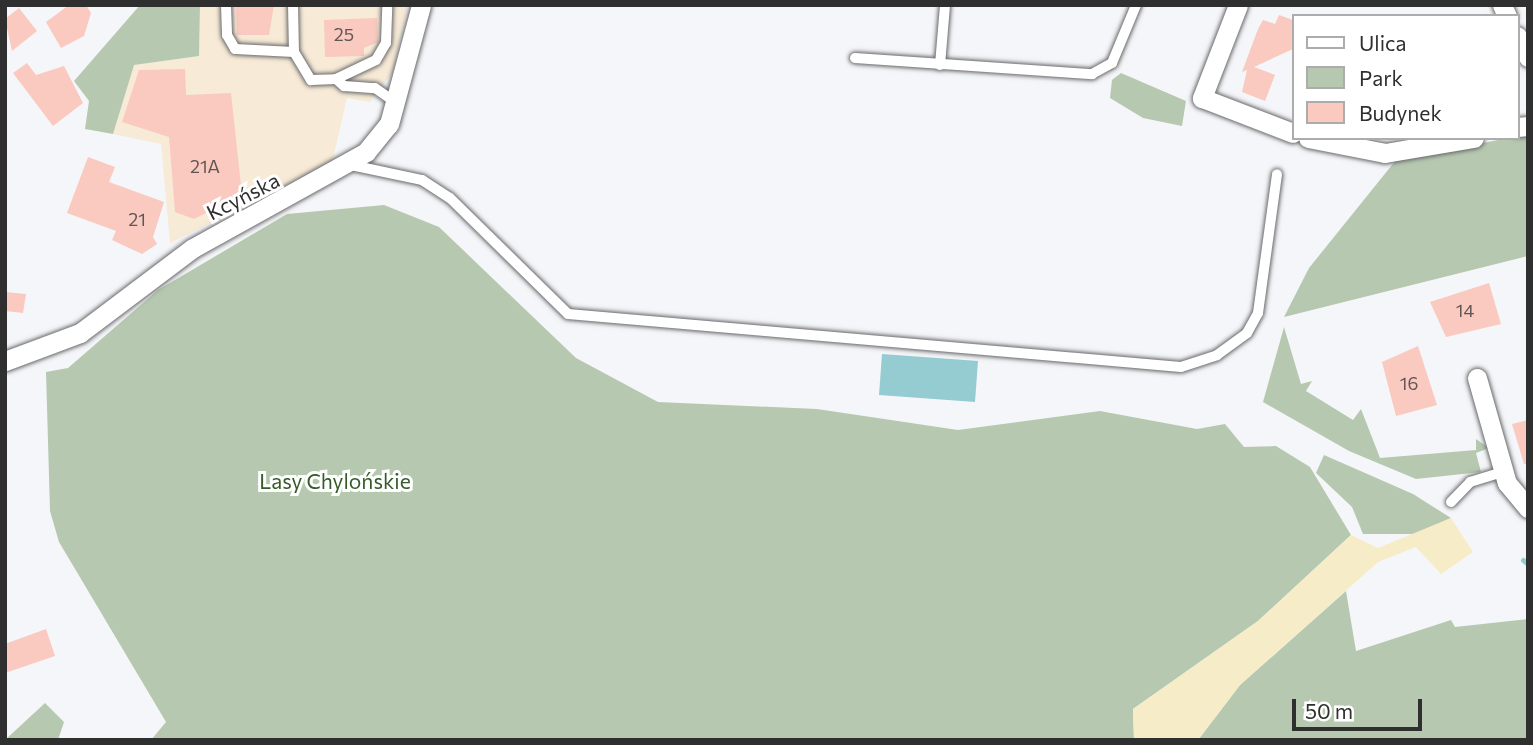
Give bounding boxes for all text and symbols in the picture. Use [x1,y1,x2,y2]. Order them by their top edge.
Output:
legend [1292,14,1519,140]
house number: 25 [334,23,354,45]
text: Ulica [1359,30,1406,55]
text: Park [1359,65,1403,90]
text: Budynek [1359,100,1442,125]
house number: 21A [190,155,220,177]
street label: Kcyńska [202,167,284,225]
house number: 21 [128,208,146,230]
house number: 14 [1456,299,1474,321]
house number: 16 [1400,372,1418,394]
park label: Lasy Chylońskie [259,468,411,494]
scale bar [1295,686,1424,730]
text: 50 m [1305,698,1353,723]

